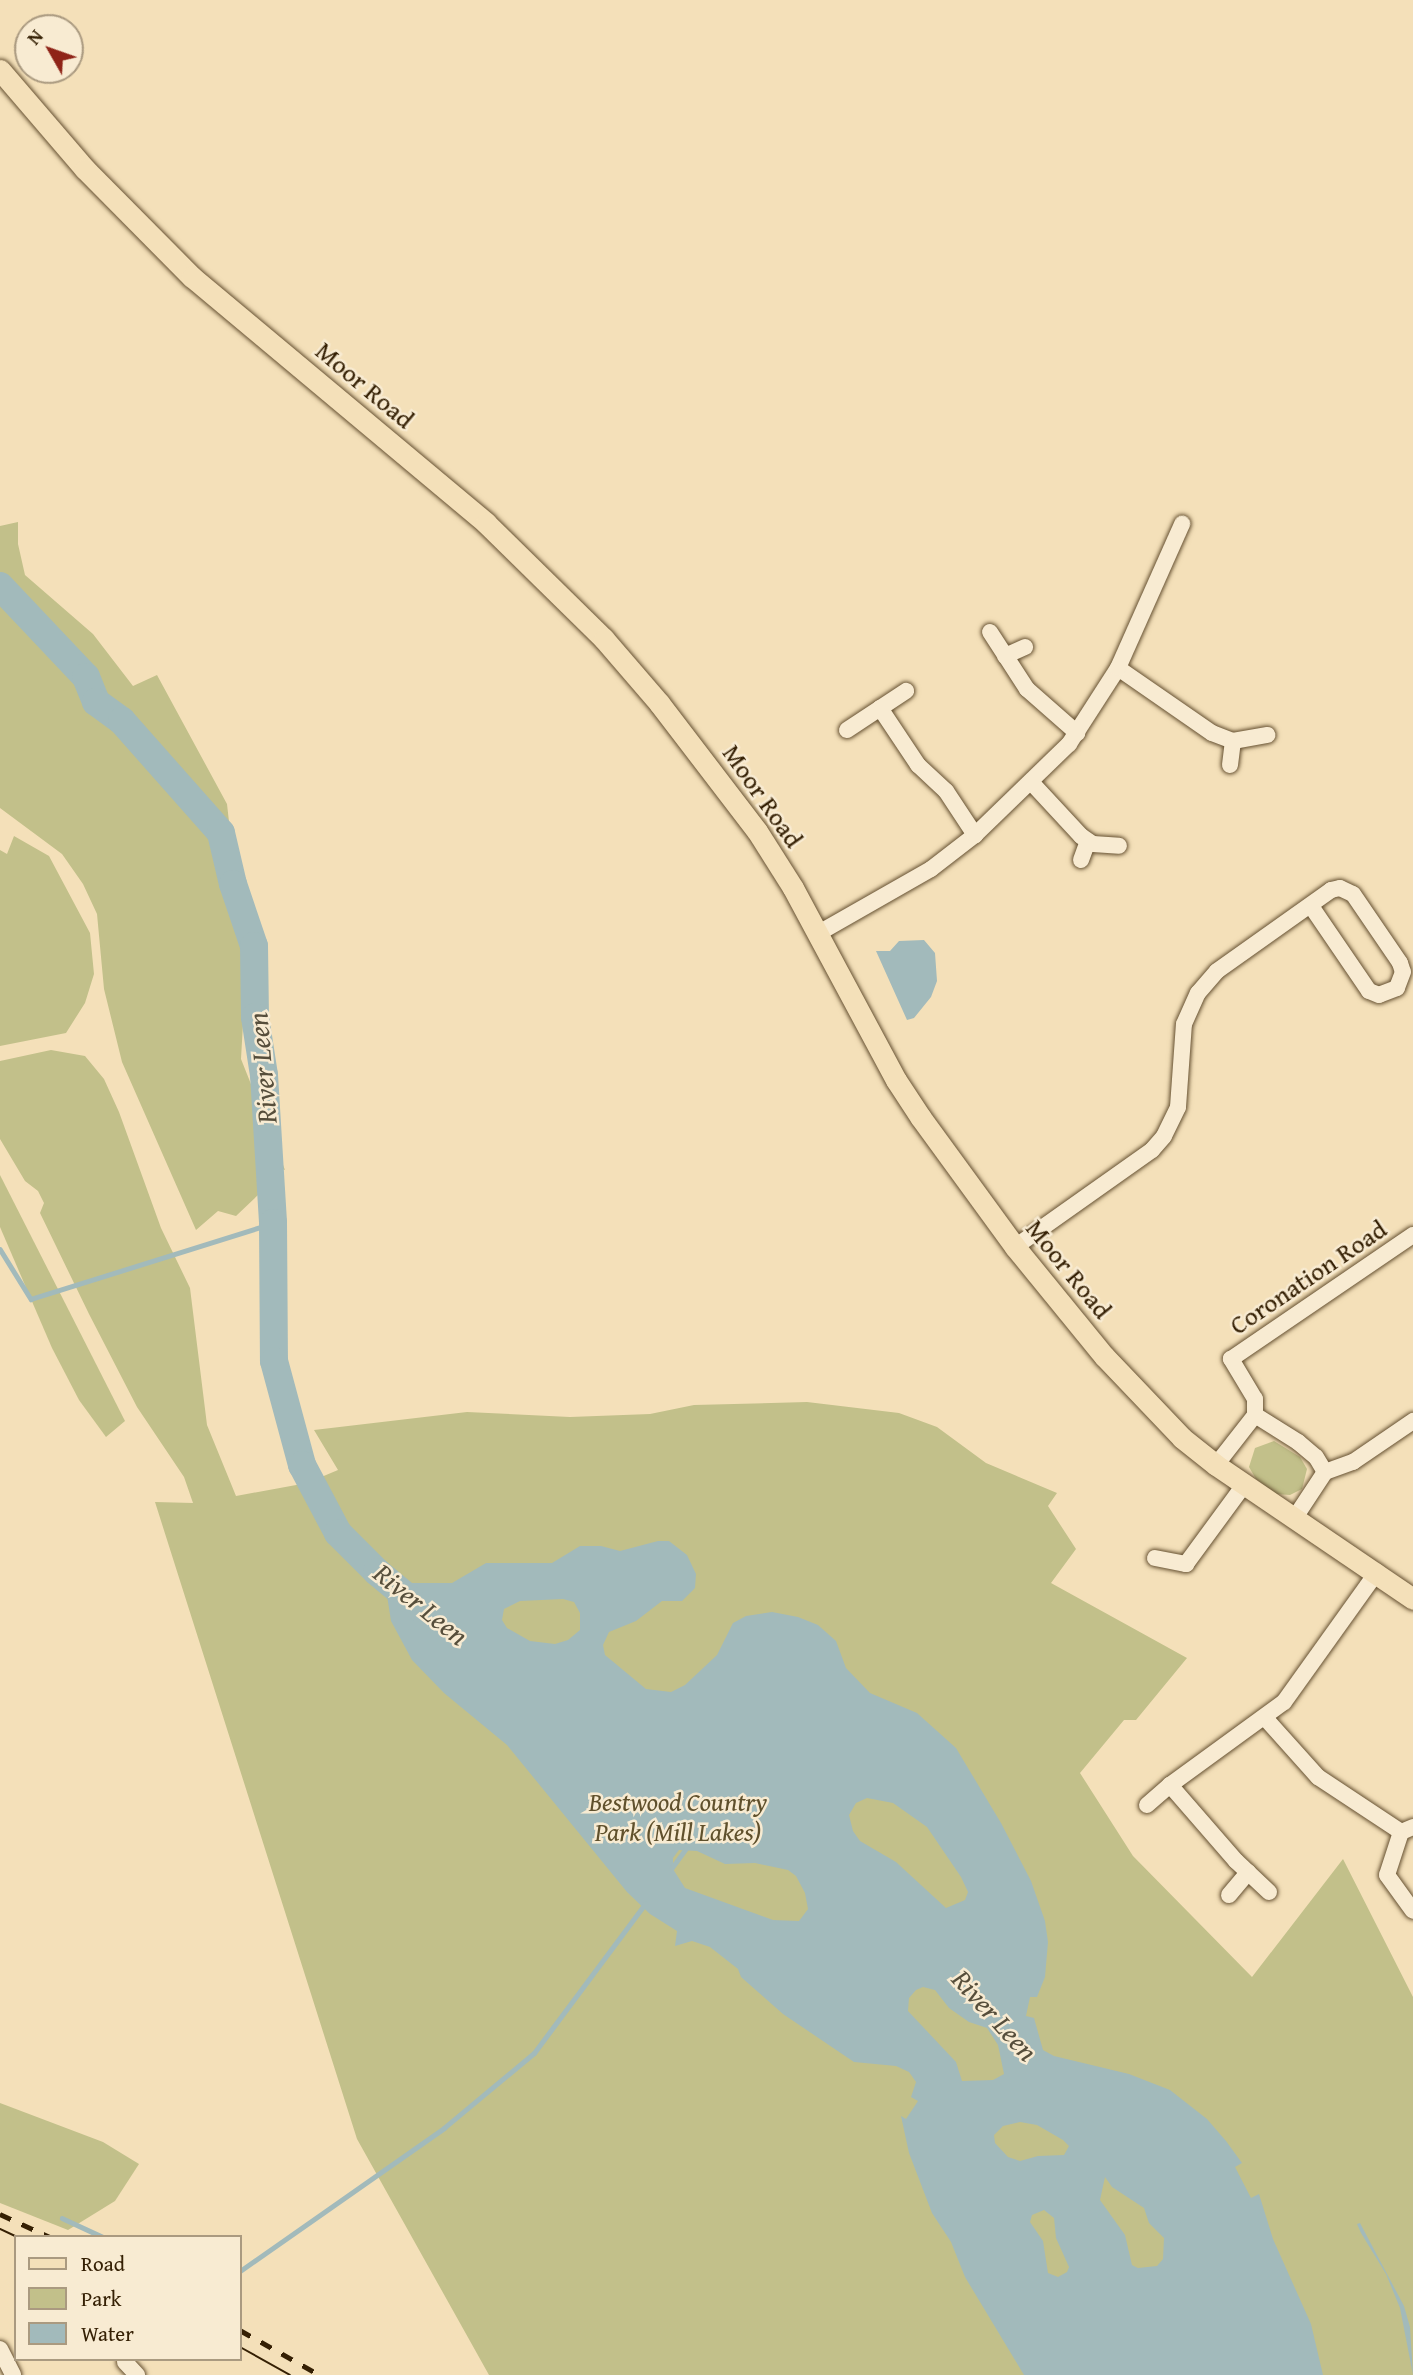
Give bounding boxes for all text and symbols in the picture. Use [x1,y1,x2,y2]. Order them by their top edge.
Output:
north arrow [14,14,84,84]
text: N [20,23,49,51]
street label: Moor Road [310,335,420,435]
street label: Moor Road [716,738,810,854]
water label: River Leen [240,1011,284,1125]
street label: Moor Road [1020,1213,1118,1325]
street label: Coronation Road [1224,1213,1392,1341]
water label: River Leen [367,1556,475,1652]
park label: Bestwood Country Park (Mill Lakes) [589,1786,767,1848]
water label: River Leen [945,1962,1045,2068]
legend [14,2235,242,2361]
text: Road [81,2248,125,2279]
text: Park [81,2283,122,2314]
text: Water [81,2318,134,2349]

